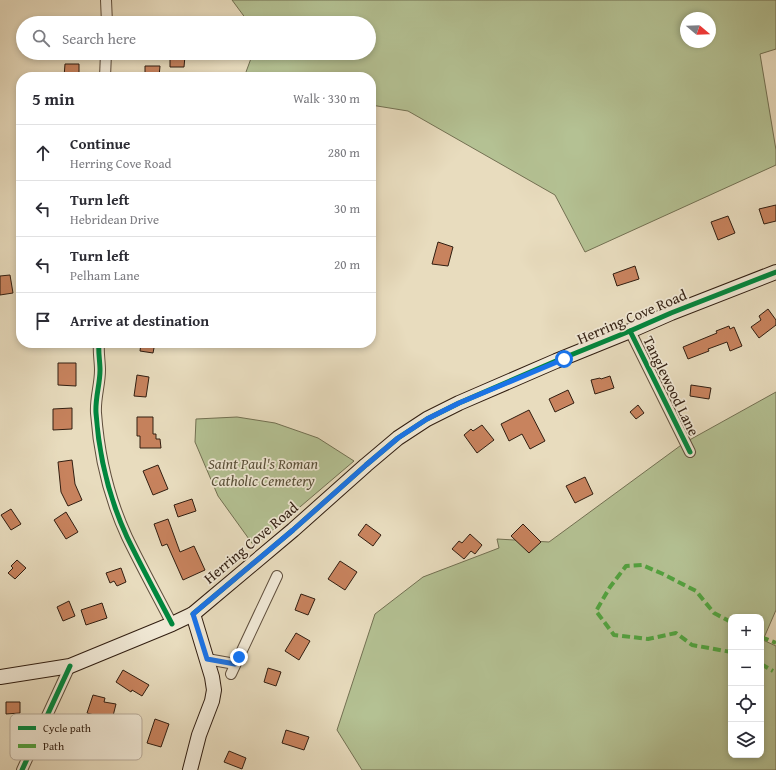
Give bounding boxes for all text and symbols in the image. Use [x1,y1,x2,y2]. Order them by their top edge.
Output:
north arrow [680,12,716,48]
search box [16,16,376,60]
icon: search [30,27,52,49]
text: Search here [62,28,136,49]
text: 5 min [32,86,74,111]
text: Walk · 330 m [293,89,360,108]
text: Continue [70,133,131,154]
icon: ahead [32,142,54,164]
text: 280 m [328,143,360,162]
text: Herring Cove Road [70,154,172,173]
text: Turn left [70,189,129,210]
icon: left [32,198,54,220]
text: 30 m [334,199,360,218]
text: Hebridean Drive [70,210,159,229]
text: Turn left [70,245,129,266]
icon: left [32,254,54,276]
text: 20 m [334,255,360,274]
text: Pelham Lane [70,266,140,285]
street label: Herring Cove Road [574,284,690,349]
icon: arrive [32,310,54,332]
text: Arrive at destination [70,310,209,331]
street label: Tanglewood Lane [638,332,705,439]
route start [555,350,573,368]
park label: Saint Paul's Roman Catholic Cemetery [208,453,318,491]
street label: Herring Cove Road [199,497,302,588]
map controls [728,614,764,758]
button: + [728,614,764,650]
route end [230,648,248,666]
button: − [728,650,764,686]
button: locate [728,686,764,722]
legend [10,714,142,760]
text: Cycle path [43,720,92,736]
button: layers [728,722,764,758]
text: Path [43,738,65,754]

